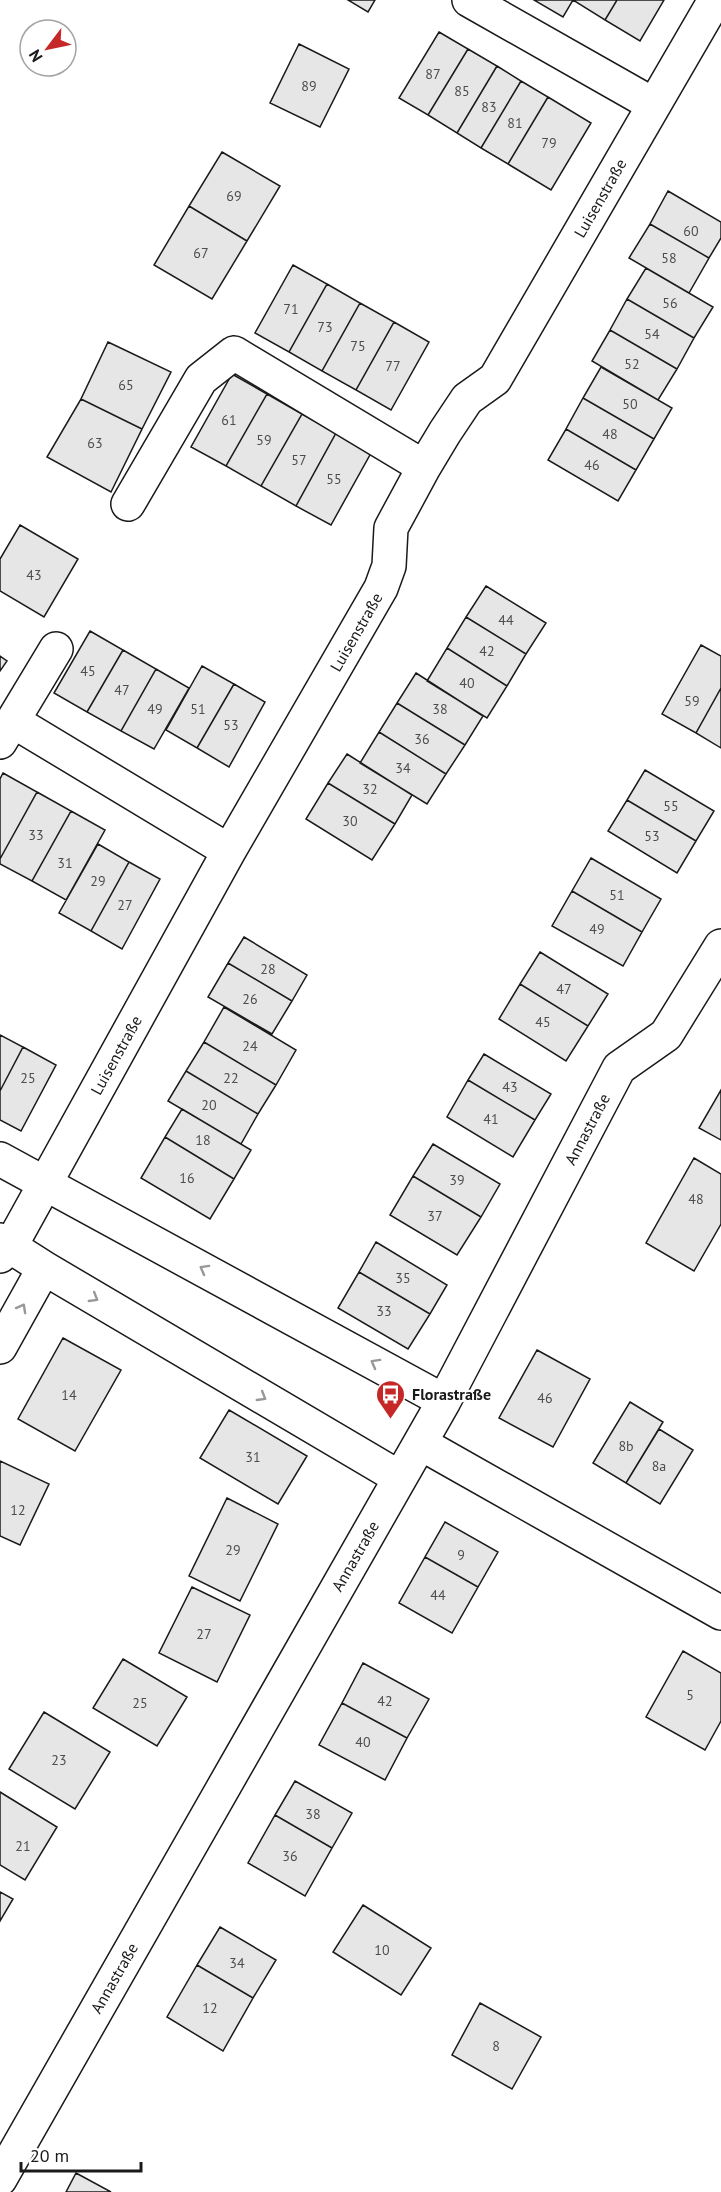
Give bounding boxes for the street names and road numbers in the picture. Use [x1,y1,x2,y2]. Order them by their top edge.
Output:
street label: Luisenstraße [569,155,631,241]
street label: Luisenstraße [325,589,387,675]
street label: Luisenstraße [86,1012,146,1098]
street label: Annastraße [560,1090,614,1168]
street label: Annastraße [327,1517,383,1595]
street label: Annastraße [86,1939,142,2017]

